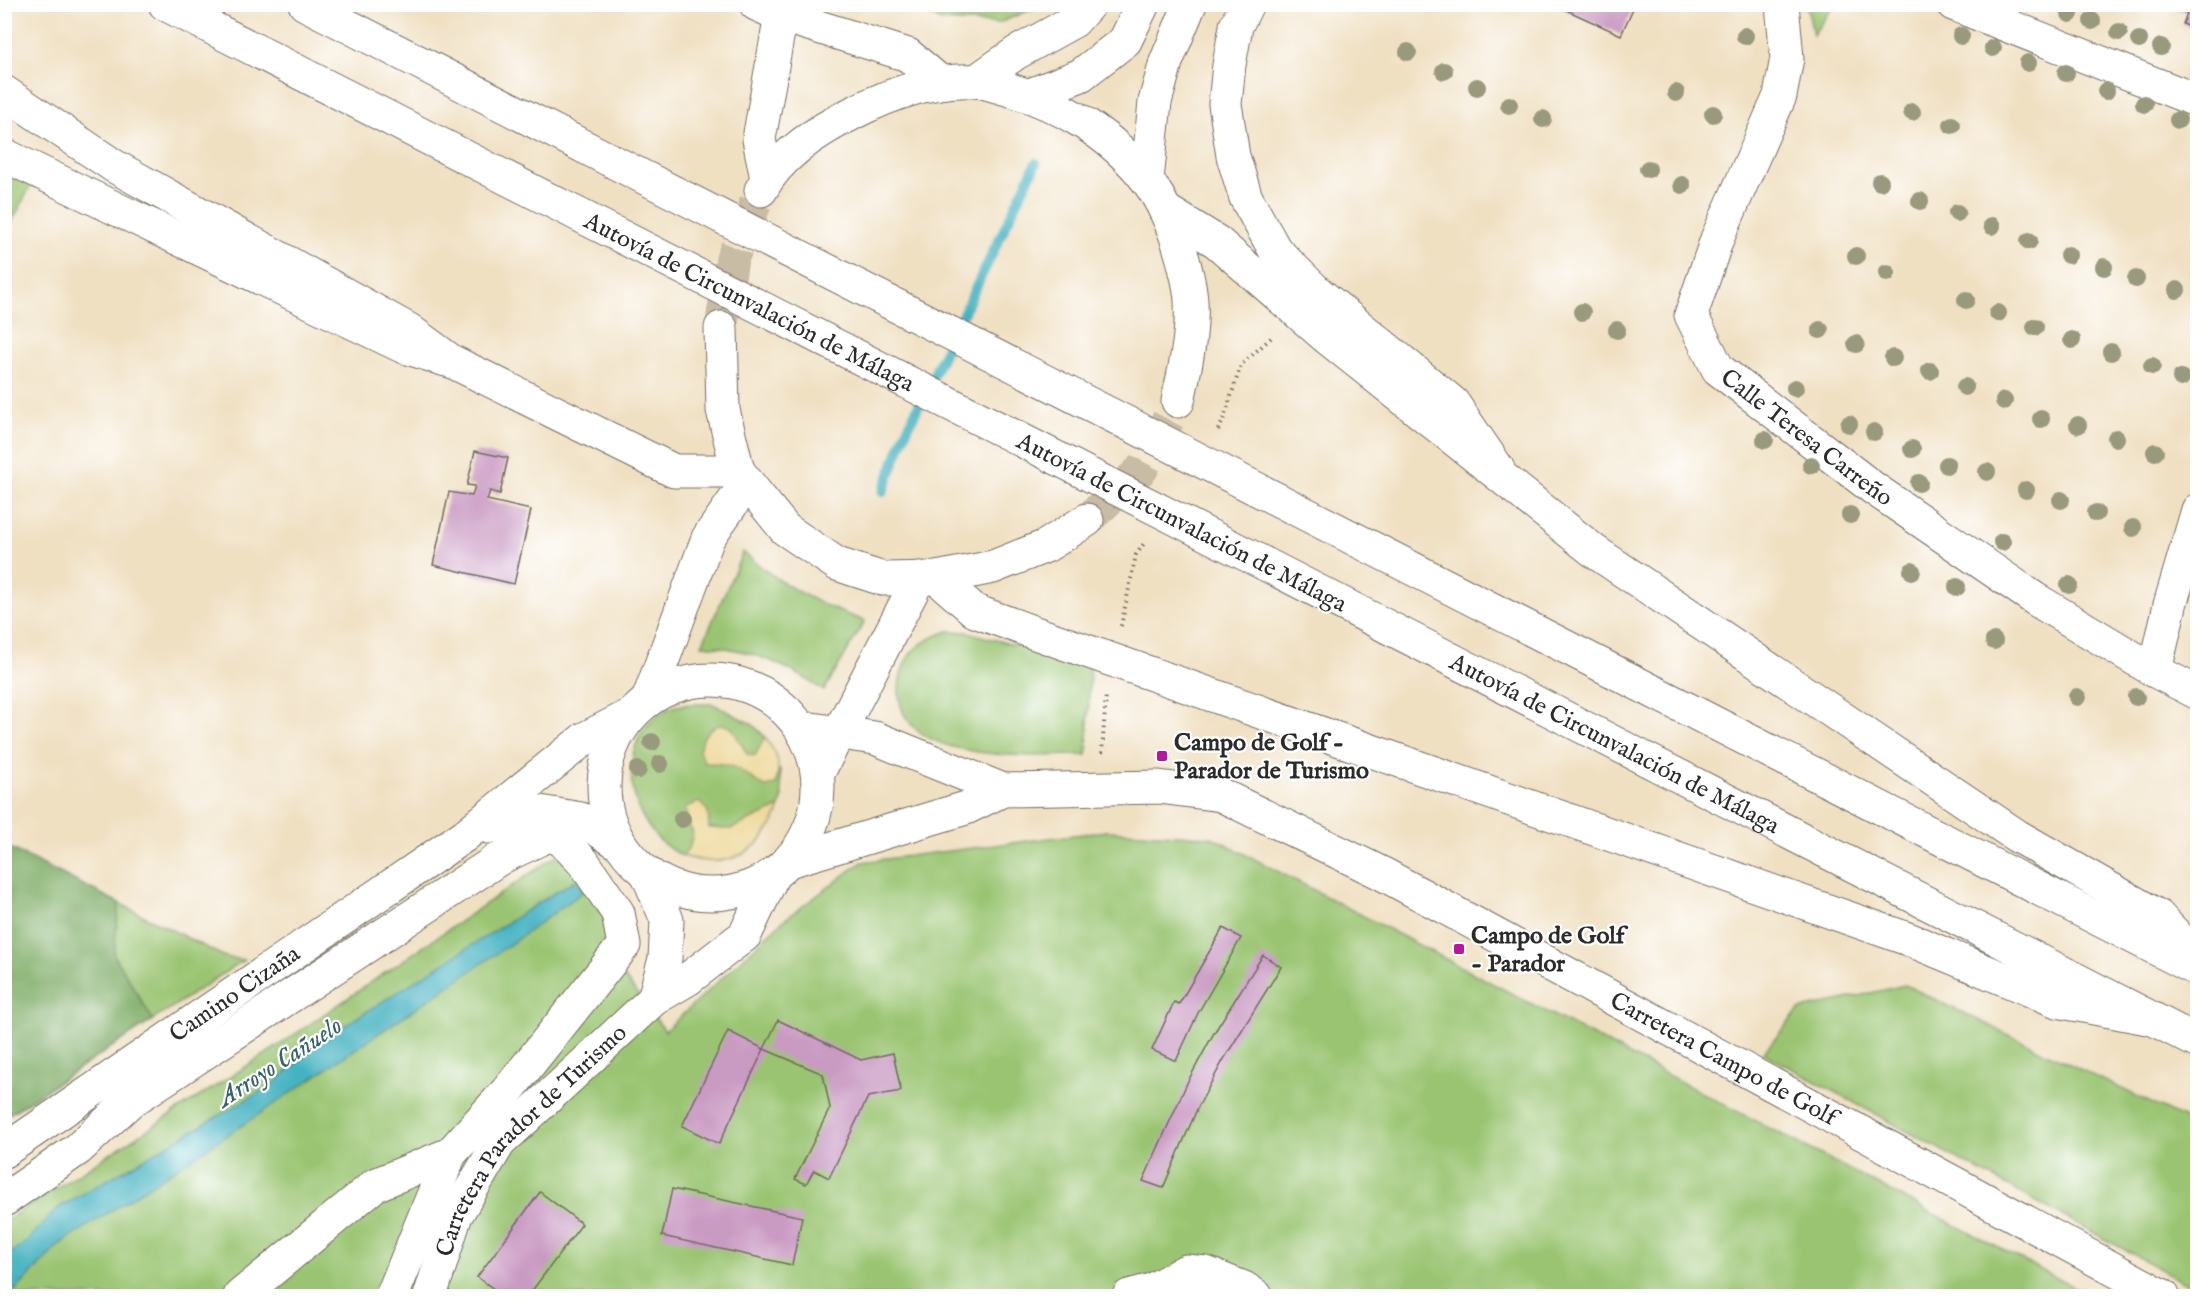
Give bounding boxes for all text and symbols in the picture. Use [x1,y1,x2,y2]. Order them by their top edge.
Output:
street label: Autovía de Circunvalación de Málaga [577,206,920,400]
street label: Calle Teresa Carreño [1714,363,1899,514]
street label: Autovía de Circunvalación de Málaga [1010,426,1352,621]
street label: Autovía de Circunvalación de Málaga [1443,647,1785,842]
place label: Campo de Golf - Parador de Turismo [1174,728,1369,787]
marker: Campo de Golf - Parador de Turismo [1155,749,1169,763]
place label: Campo de Golf - Parador [1471,921,1629,980]
street label: Camino Cizaña [164,939,307,1050]
marker: Campo de Golf - Parador [1452,942,1466,956]
street label: Carretera Campo de Golf [1604,986,1846,1136]
water label: Arroyo Cañuelo [208,1010,349,1117]
street label: Carretera Parador de Turismo [430,1018,634,1261]

